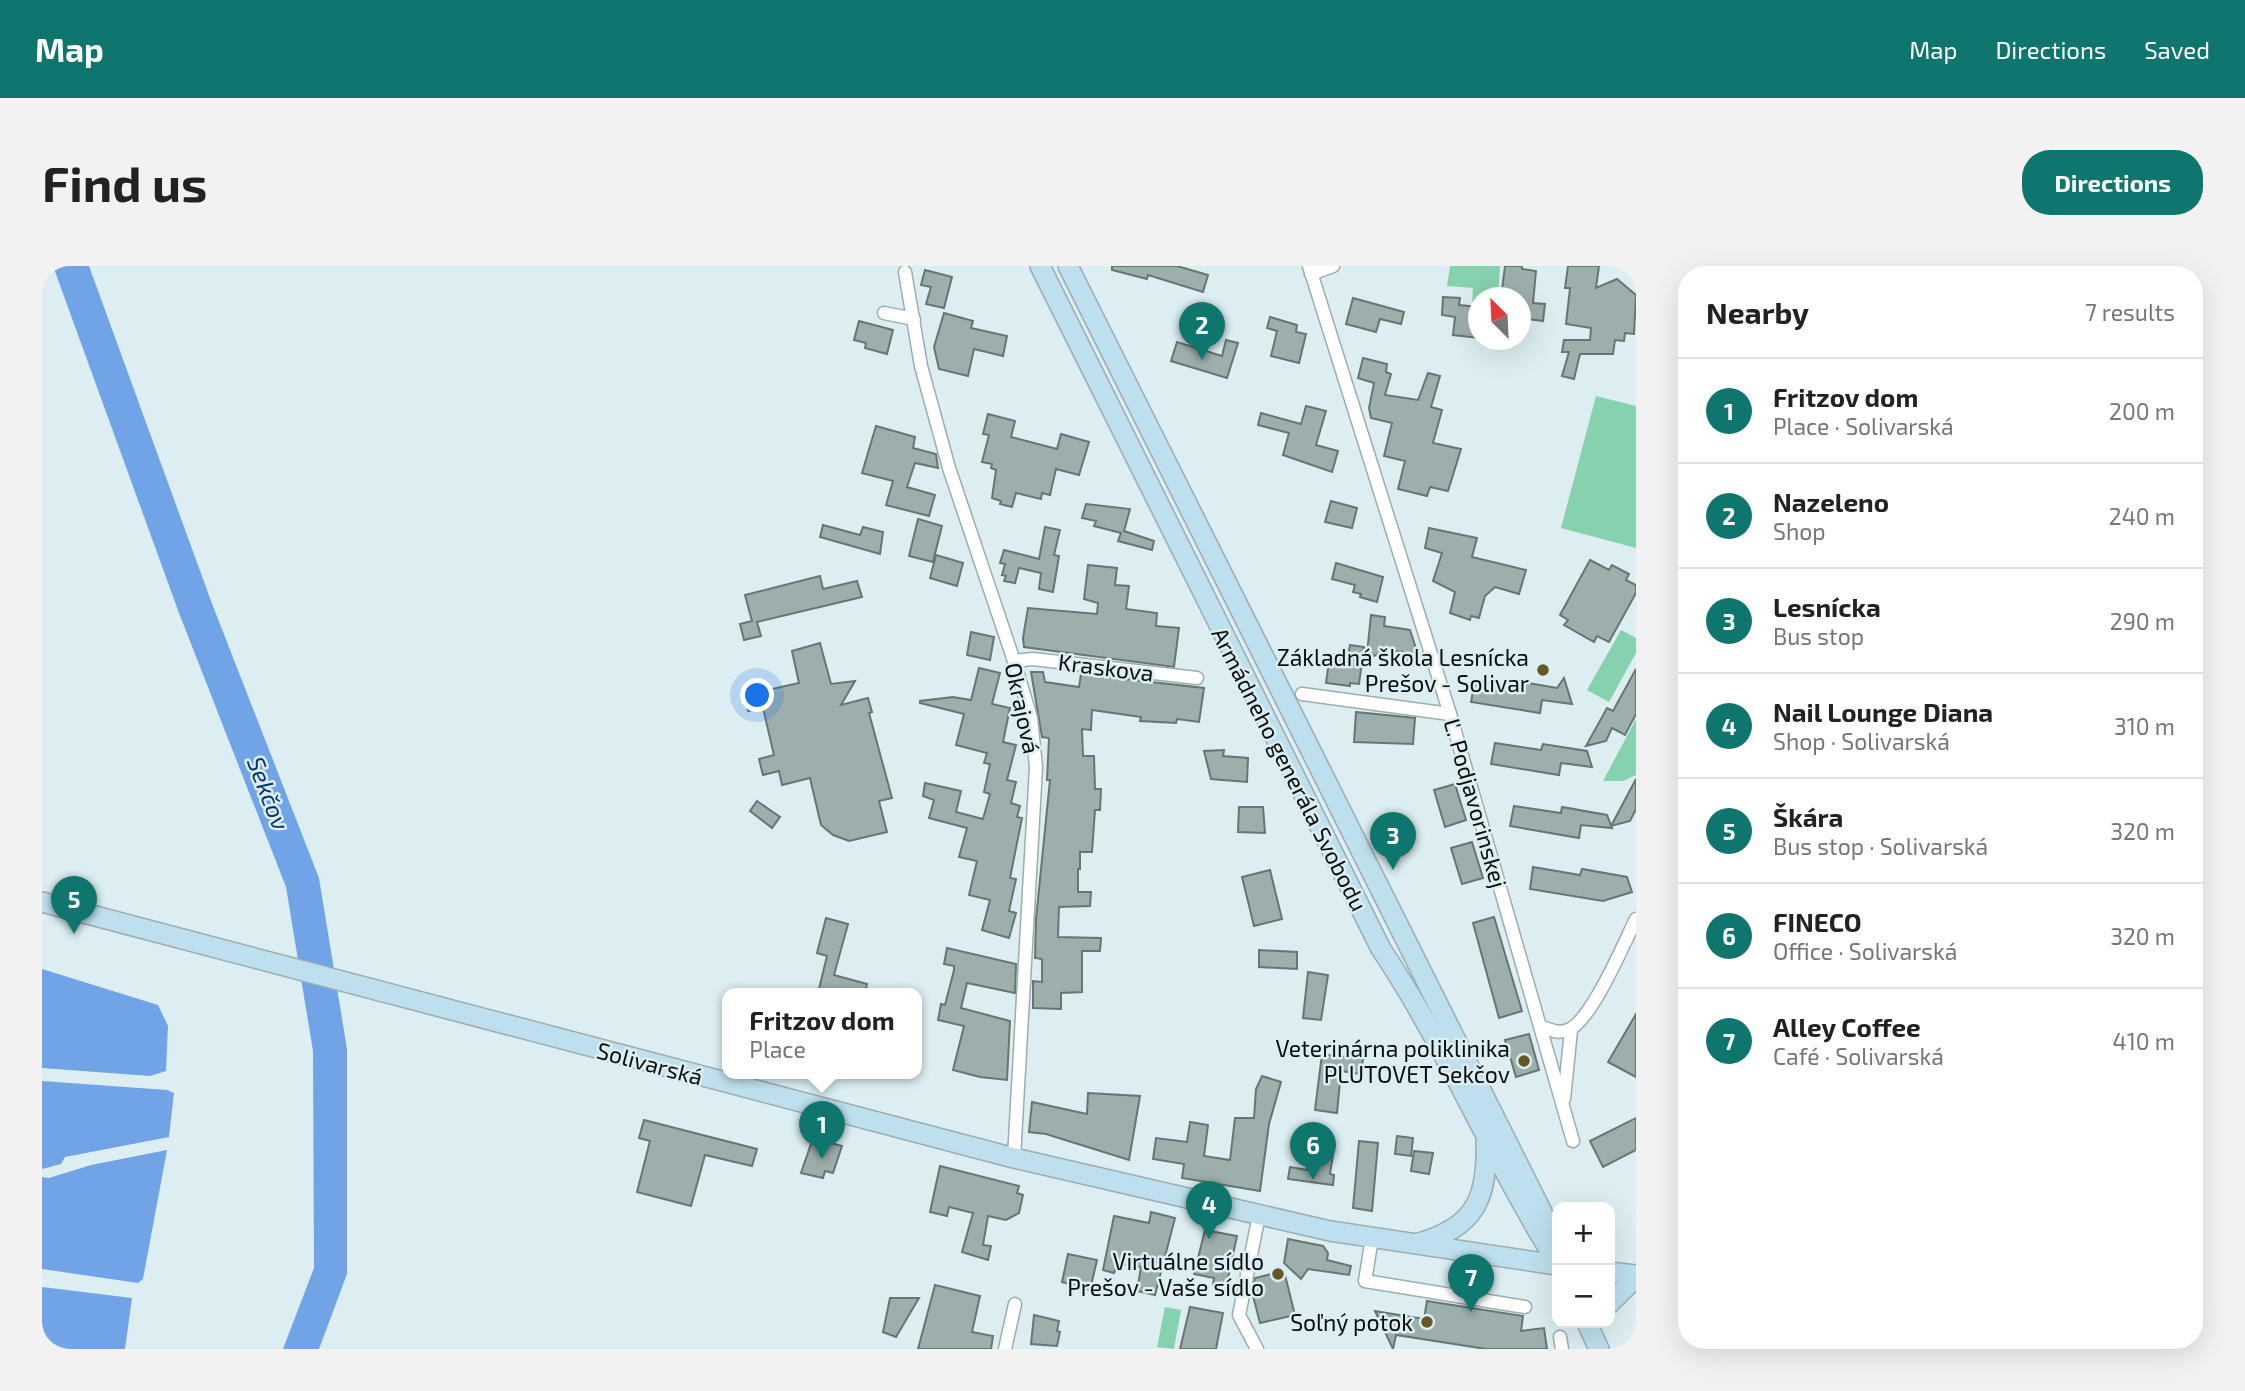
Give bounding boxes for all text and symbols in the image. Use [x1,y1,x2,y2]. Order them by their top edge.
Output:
text: Map [35,29,104,69]
text: Map [1909,35,1957,64]
text: Directions [1995,35,2106,64]
text: Saved [2144,35,2210,64]
button: Directions [2022,150,2203,215]
text: Find us [42,153,207,212]
north arrow [1468,287,1531,350]
text: Nearby [1706,294,1809,330]
text: 7 results [2085,298,2175,326]
pin: 2 [1179,302,1225,360]
text: Fritzov dom [1773,381,1918,412]
text: 1 [1724,397,1734,425]
text: 200 m [2109,397,2175,425]
text: Place · Solivarská [1773,412,1954,440]
text: Nazeleno [1773,486,1889,517]
text: 2 [1722,502,1736,530]
text: 240 m [2109,502,2175,530]
text: Shop [1773,517,1826,545]
text: Lesnícka [1773,591,1881,622]
text: 3 [1722,607,1736,635]
text: 290 m [2110,607,2175,635]
text: Bus stop [1773,622,1864,650]
street label: Armádneho generála Svobodu [1206,623,1374,915]
place label: Základná škola Lesnícka Prešov - Solivar [1277,643,1529,697]
street label: Kraskova [1057,647,1155,687]
street label: Okrajová [1000,660,1046,756]
marker: Základná škola Lesnícka Prešov - Solivar [1535,662,1551,678]
your location [740,678,774,712]
text: Nail Lounge Diana [1773,696,1993,727]
text: 4 [1722,712,1736,740]
text: 310 m [2114,712,2175,740]
street label: Ľ. Podjavorinskej [1438,715,1514,891]
text: Shop · Solivarská [1773,727,1950,755]
water label: Sekčov [242,752,296,834]
text: Škára [1773,801,1843,832]
pin: 3 [1370,812,1416,870]
text: 5 [1723,817,1735,845]
text: 320 m [2110,817,2175,845]
text: Bus stop · Solivarská [1773,832,1988,860]
pin: 5 [51,876,97,934]
text: FINECO [1773,906,1862,937]
text: 6 [1722,922,1736,950]
text: 320 m [2110,922,2175,950]
text: Office · Solivarská [1773,937,1957,965]
popup [722,988,922,1079]
text: Fritzov dom [749,1004,895,1035]
text: Alley Coffee [1773,1011,1921,1042]
text: 7 [1723,1027,1735,1055]
text: 410 m [2113,1027,2175,1055]
place label: Veterinárna poliklinika PLUTOVET Sekčov [1276,1034,1510,1088]
street label: Solivarská [594,1035,706,1091]
text: Place [749,1035,806,1063]
text: Café · Solivarská [1773,1042,1944,1070]
marker: Veterinárna poliklinika PLUTOVET Sekčov [1516,1053,1532,1069]
pin: 1 [799,1101,845,1159]
pin: 6 [1290,1122,1336,1180]
pin: 4 [1186,1181,1232,1239]
map controls [1552,1202,1615,1328]
button: + [1552,1202,1615,1265]
place label: Virtuálne sídlo Prešov - Vaše sídlo [1067,1247,1264,1301]
pin: 7 [1448,1254,1494,1312]
button: − [1552,1265,1615,1328]
marker: Virtuálne sídlo Prešov - Vaše sídlo [1270,1266,1286,1282]
place label: Soľný potok [1290,1308,1413,1336]
marker: Soľný potok [1419,1314,1435,1330]

